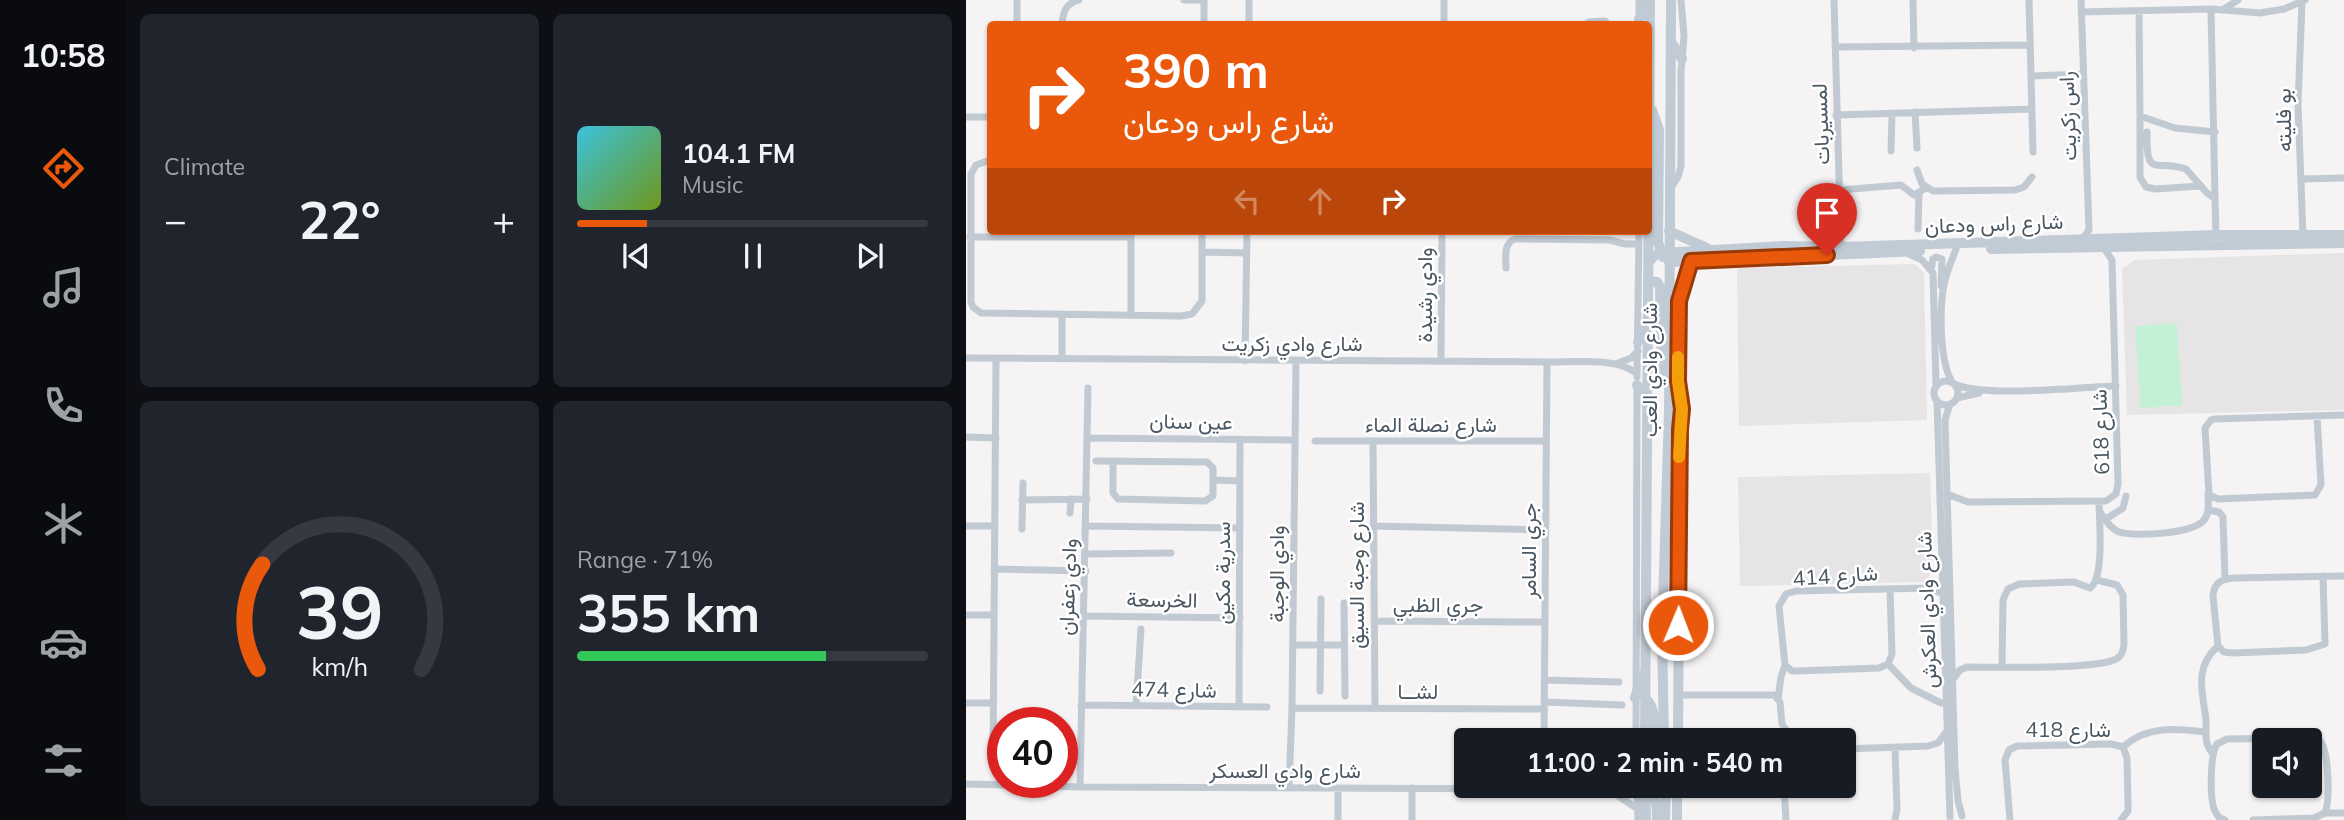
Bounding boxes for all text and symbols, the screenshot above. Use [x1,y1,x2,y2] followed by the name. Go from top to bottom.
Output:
[21,35,105,75] text: 10:58
[1123,39,1269,100] text: 390 m
[1008,49,1099,140] icon: right
[2052,71,2083,161] street label: راس زكريت
[1806,83,1835,165] street label: لمسيربات
[2269,88,2298,152] street label: بو فليته
[1123,101,1334,141] text: شارع راس ودعان
[682,137,795,170] text: 104.1 FM
[39,144,88,193] icon: directions
[164,152,245,181] text: Climate
[682,170,743,199] text: Music
[1228,182,1266,220] icon: left
[1301,182,1339,220] icon: ahead
[1374,182,1412,220] icon: right
[1797,183,1857,255] pin
[298,187,381,252] text: 22°
[1808,194,1846,232] icon: arrive
[164,196,187,244] text: −
[492,196,515,244] text: +
[1924,208,2064,240] street label: شارع راس ودعان
[617,237,655,275] icon: previous
[734,237,772,275] icon: pause
[851,237,889,275] icon: next
[1411,247,1442,343] street label: وادي رشيدة
[39,263,88,312] icon: music
[1636,303,1667,437] street label: شارع وادي العب
[1222,330,1363,361] street label: شارع وادي زكريت
[39,381,88,430] icon: phone
[2086,389,2116,475] street label: شارع 618
[1149,407,1233,435] street label: عين سنان
[1365,411,1497,439] street label: شارع نصلة الماء
[39,499,88,548] icon: climate
[1343,501,1371,649] street label: شارع وجبة السيق
[1515,503,1546,600] street label: جري السامر
[1209,521,1236,625] street label: سدرية مكين
[1263,525,1294,623] street label: وادي الوجبة
[1910,531,1947,689] street label: شارع وادي العكرش
[1052,538,1087,636] street label: وادي زعفران
[577,545,713,574] text: Range · 71%
[1791,559,1879,593] street label: شارع 414
[296,567,383,658] text: 39
[577,580,760,645] text: 355 km
[1126,585,1198,614] street label: الخرسعة
[1641,588,1715,662] position arrow
[1393,591,1483,622] street label: جري الظبي
[39,618,88,667] icon: car
[311,651,368,682] text: km/h
[1131,675,1217,705] street label: شارع 474
[1398,678,1438,704] street label: لشــا
[987,707,1078,798] speed limit sign: 40
[2025,716,2111,744] street label: شارع 418
[2252,728,2322,798] map controls
[2252,728,2322,798] button: sound
[39,736,88,785] icon: filters
[1527,746,1783,779] text: 11:00 · 2 min · 540 m
[1208,757,1361,788] street label: شارع وادي العسكر

